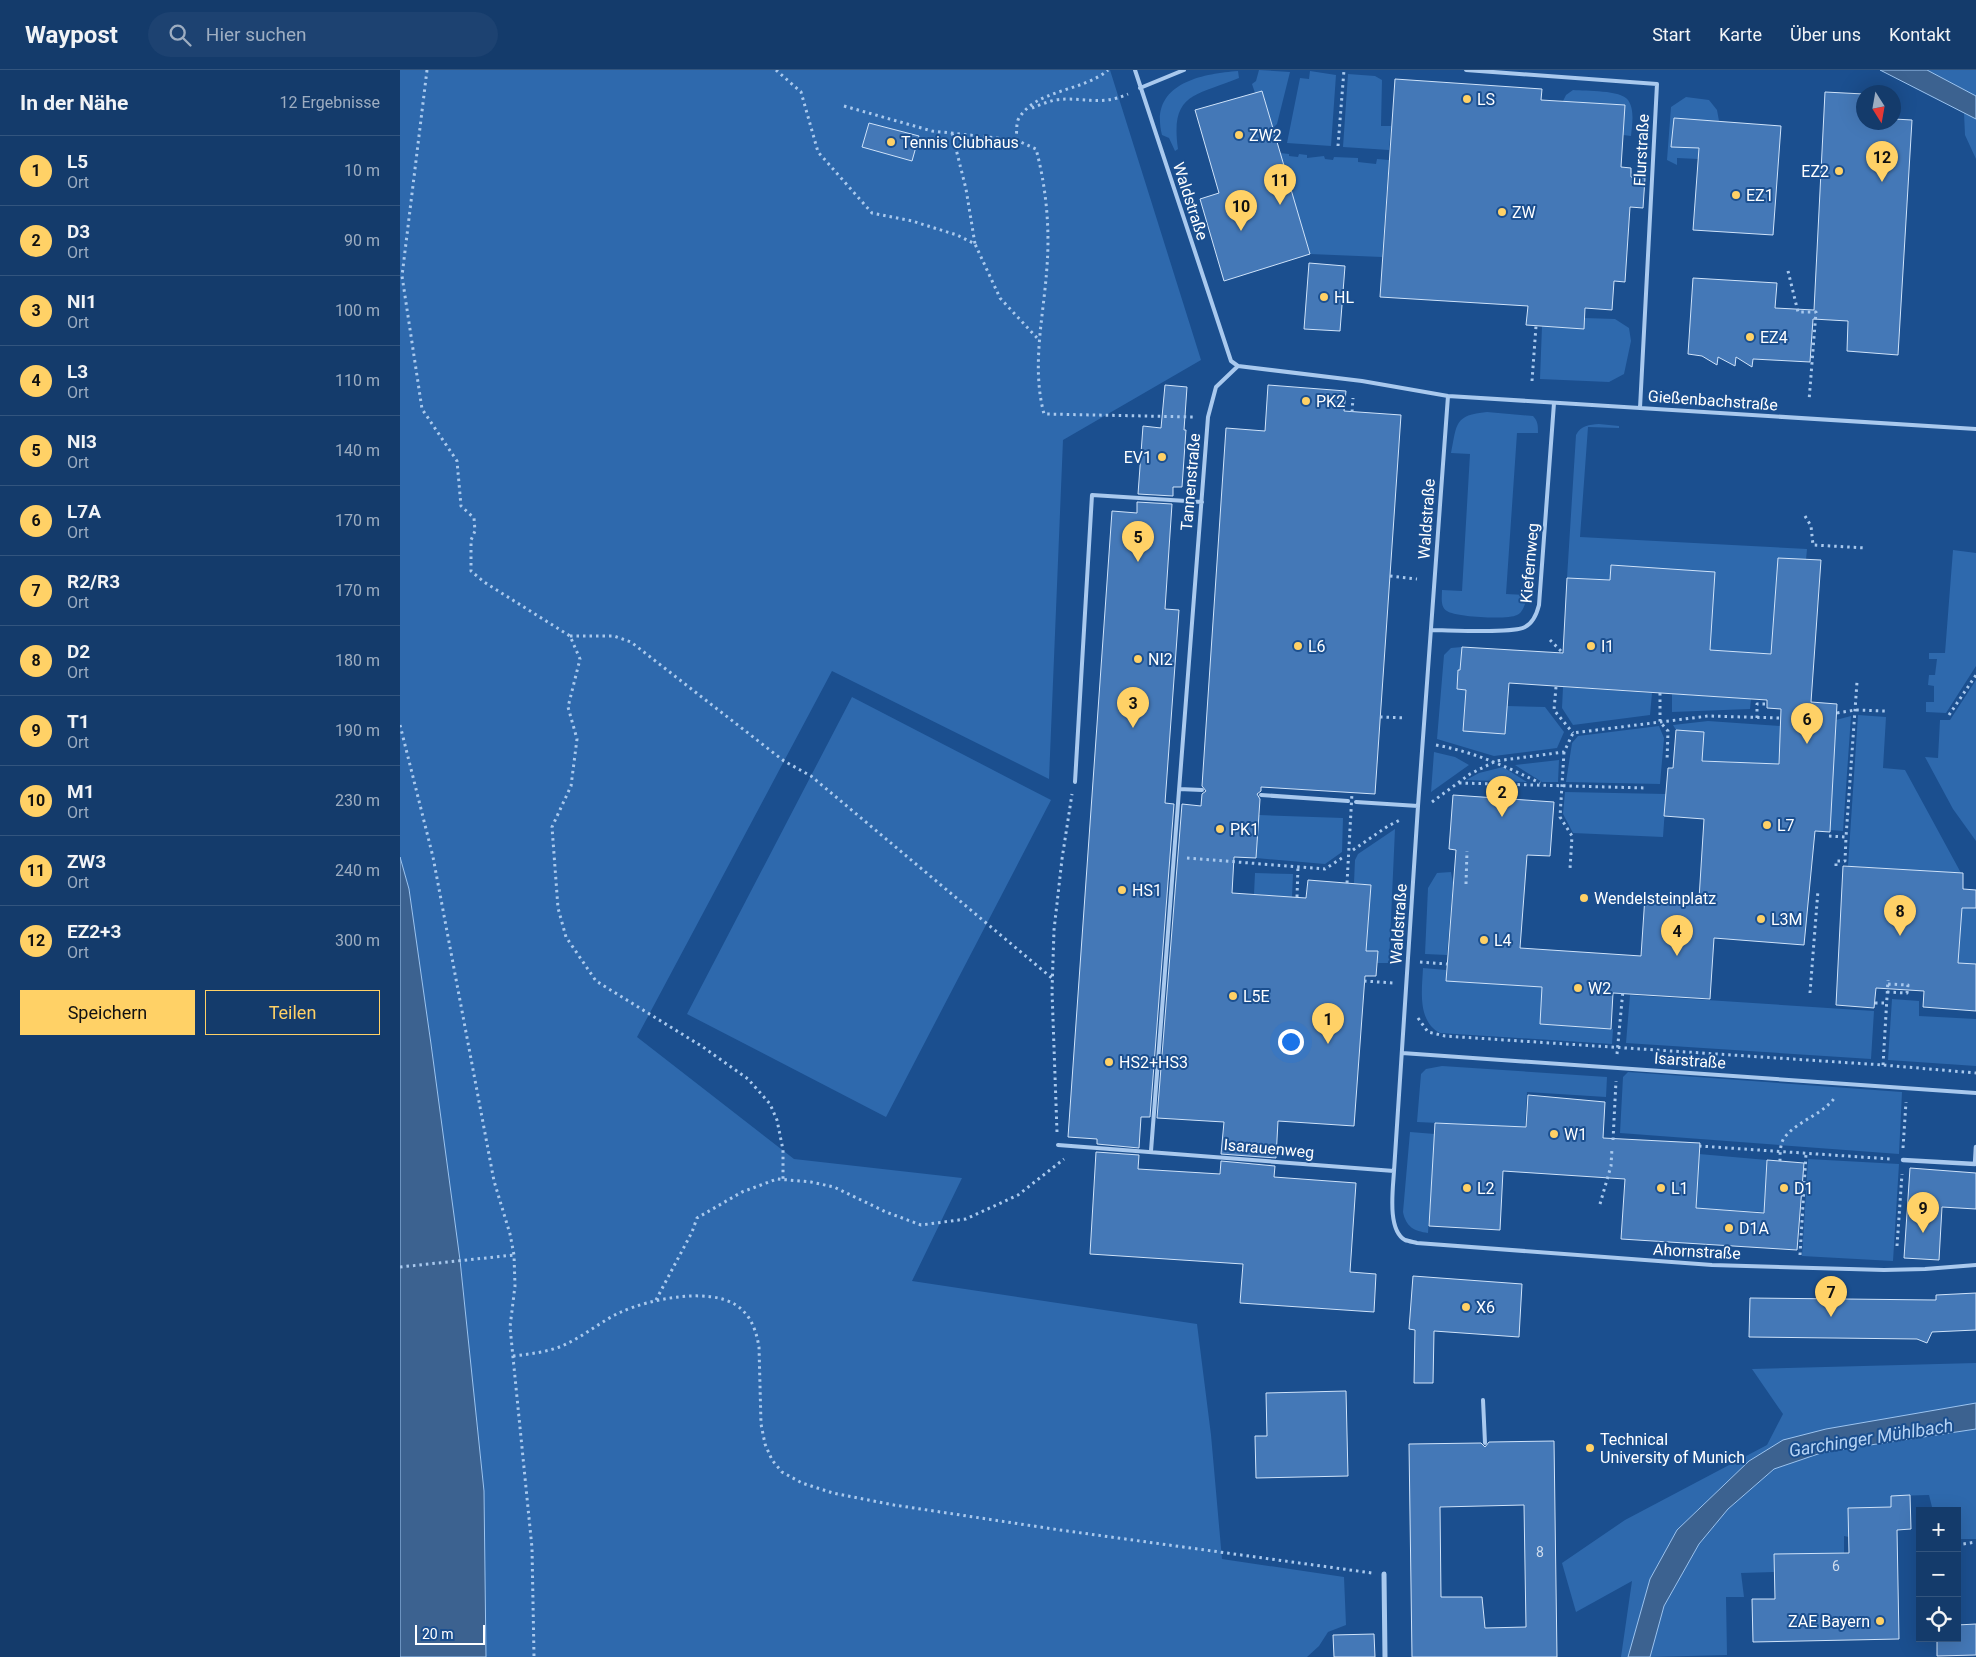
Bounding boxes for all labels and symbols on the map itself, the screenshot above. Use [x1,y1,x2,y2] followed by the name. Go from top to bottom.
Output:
[1856,85,1901,130] north arrow
[1477,90,1495,109] place label: LS
[1461,93,1473,105] marker: LS
[1630,113,1653,187] street label: Flurstraße
[1249,126,1282,145] place label: ZW2
[1233,129,1245,141] marker: ZW2
[901,133,1019,152] place label: Tennis Clubhaus
[885,136,897,148] marker: Tennis Clubhaus
[1866,141,1898,182] pin: 12
[1169,160,1212,243] street label: Waldstraße
[1801,162,1829,181] place label: EZ2
[1264,164,1296,205] pin: 11
[1833,165,1845,177] marker: EZ2
[1746,186,1774,205] place label: EZ1
[1730,189,1742,201] marker: EZ1
[1225,190,1257,231] pin: 10
[1512,203,1536,222] place label: ZW
[1496,206,1508,218] marker: ZW
[1334,288,1354,307] place label: HL
[1318,291,1330,303] marker: HL
[1760,328,1788,347] place label: EZ4
[1744,331,1756,343] marker: EZ4
[1647,386,1779,415] street label: Gießenbachstraße
[1316,392,1345,411] place label: PK2
[1300,395,1312,407] marker: PK2
[1177,433,1204,532] street label: Tannenstraße
[1124,448,1152,467] place label: EV1
[1156,451,1168,463] marker: EV1
[1414,478,1439,560] street label: Waldstraße
[1122,521,1154,562] pin: 5
[1517,522,1542,604] street label: Kiefernweg
[1308,637,1326,656] place label: L6
[1601,637,1614,656] place label: I1
[1292,640,1304,652] marker: L6
[1585,640,1597,652] marker: I1
[1148,650,1173,669] place label: NI2
[1132,653,1144,665] marker: NI2
[1117,687,1149,728] pin: 3
[1791,703,1823,744] pin: 6
[1486,776,1518,817] pin: 2
[1777,816,1795,835] place label: L7
[1761,819,1773,831] marker: L7
[1230,820,1259,839] place label: PK1
[1214,823,1226,835] marker: PK1
[1132,881,1162,900] place label: HS1
[1386,883,1411,965] street label: Waldstraße
[1116,884,1128,896] marker: HS1
[1594,889,1716,908] place label: Wendelsteinplatz
[1578,892,1590,904] marker: Wendelsteinplatz
[1884,895,1916,936] pin: 8
[1771,910,1803,929] place label: L3M
[1755,913,1767,925] marker: L3M
[1661,915,1693,956] pin: 4
[1494,931,1512,950] place label: L4
[1478,934,1490,946] marker: L4
[1588,979,1611,998] place label: W2
[1572,982,1584,994] marker: W2
[1243,987,1270,1006] place label: L5E
[1227,990,1239,1002] marker: L5E
[1312,1003,1344,1044] pin: 1
[1278,1029,1304,1055] your location
[1653,1049,1727,1072] street label: Isarstraße
[1119,1053,1188,1072] place label: HS2+HS3
[1103,1056,1115,1068] marker: HS2+HS3
[1564,1125,1587,1144] place label: W1
[1548,1128,1560,1140] marker: W1
[1223,1135,1315,1162] street label: Isarauenweg
[1477,1179,1495,1198] place label: L2
[1671,1179,1689,1198] place label: L1
[1794,1179,1814,1198] place label: D1
[1461,1182,1473,1194] marker: L2
[1655,1182,1667,1194] marker: L1
[1778,1182,1790,1194] marker: D1
[1907,1192,1939,1233] pin: 9
[1739,1219,1769,1238] place label: D1A
[1723,1222,1735,1234] marker: D1A
[1653,1240,1741,1263] street label: Ahornstraße
[1815,1276,1847,1317] pin: 7
[1476,1298,1495,1317] place label: X6
[1460,1301,1472,1313] marker: X6
[1787,1414,1955,1461] water label: Garchinger Mühlbach
[1600,1430,1745,1467] place label: Technical University of Munich
[1584,1442,1596,1454] marker: Technical University of Munich
[1536,1544,1544,1560] house number: 8
[1832,1558,1840,1574] house number: 6
[1788,1612,1870,1631] place label: ZAE Bayern
[1874,1615,1886,1627] marker: ZAE Bayern
[415,1622,485,1645] scale bar

